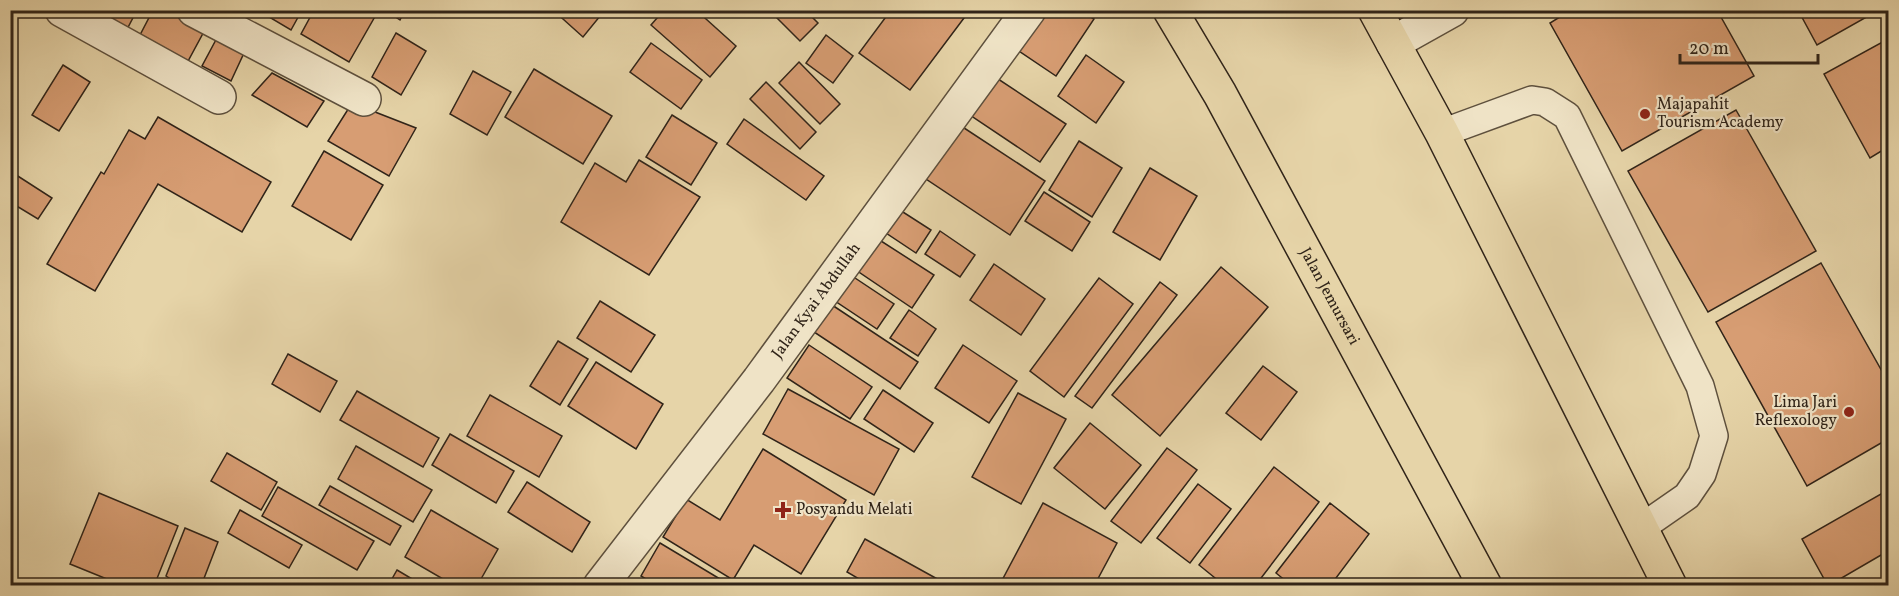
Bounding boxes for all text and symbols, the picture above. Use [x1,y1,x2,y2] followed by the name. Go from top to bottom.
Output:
[1680,27,1818,65] scale bar
[1689,37,1729,62] text: 20 m
[1657,94,1784,134] place label: Majapahit Tourism Academy
[1638,107,1652,121] marker: Majapahit Tourism Academy
[767,239,866,363] street label: Jalan Kyai Abdullah
[1294,244,1365,350] street label: Jalan Jemursari
[1755,392,1837,432] place label: Lima Jari Reflexology
[1842,405,1856,419] marker: Lima Jari Reflexology
[796,499,913,521] place label: Posyandu Melati
[774,501,792,519] marker: Posyandu Melati

